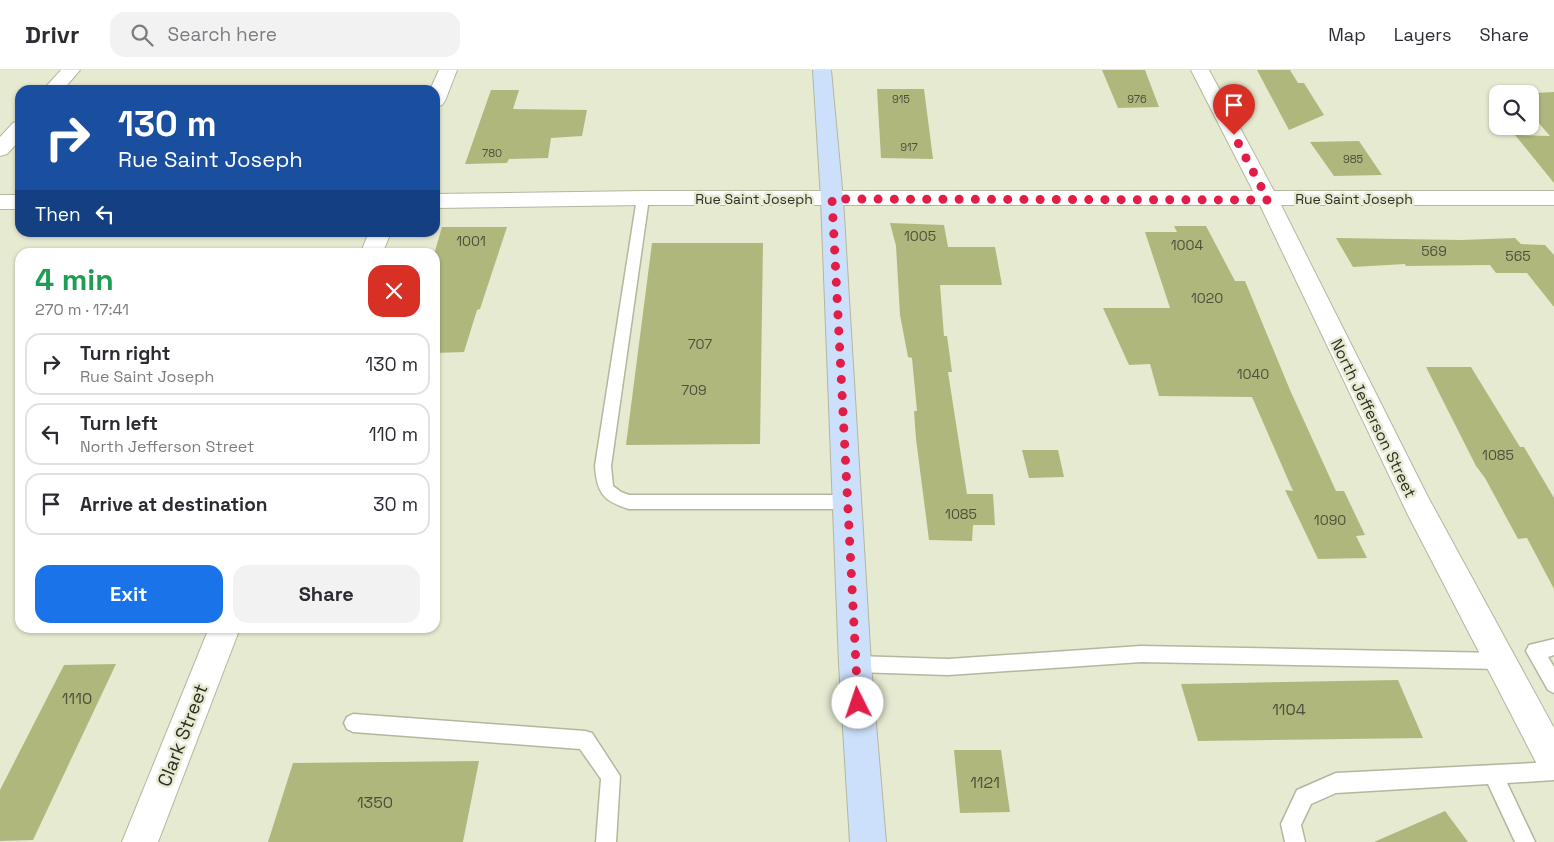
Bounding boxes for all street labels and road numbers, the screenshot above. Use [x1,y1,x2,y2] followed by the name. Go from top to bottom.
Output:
[695,190,813,208] street label: Rue Saint Joseph
[1295,190,1413,208] street label: Rue Saint Joseph
[1326,335,1421,501] street label: North Jefferson Street
[151,680,214,790] street label: Clark Street

